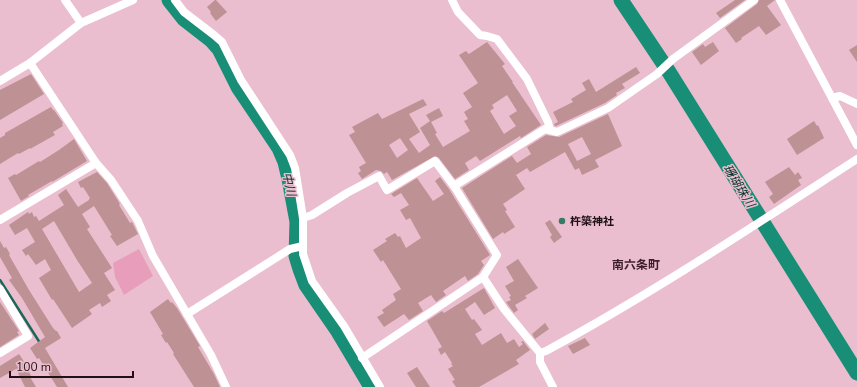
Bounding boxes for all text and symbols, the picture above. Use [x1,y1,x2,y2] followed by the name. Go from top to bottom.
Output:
[719,161,760,212] water label: 珊瑚珠川
[279,171,300,199] water label: 中川
[570,214,614,229] place label: 杵築神社
[557,216,567,226] marker: 杵築神社
[612,257,660,273] district label: 南六条町
[10,353,133,379] scale bar
[16,359,51,375] text: 100 m

